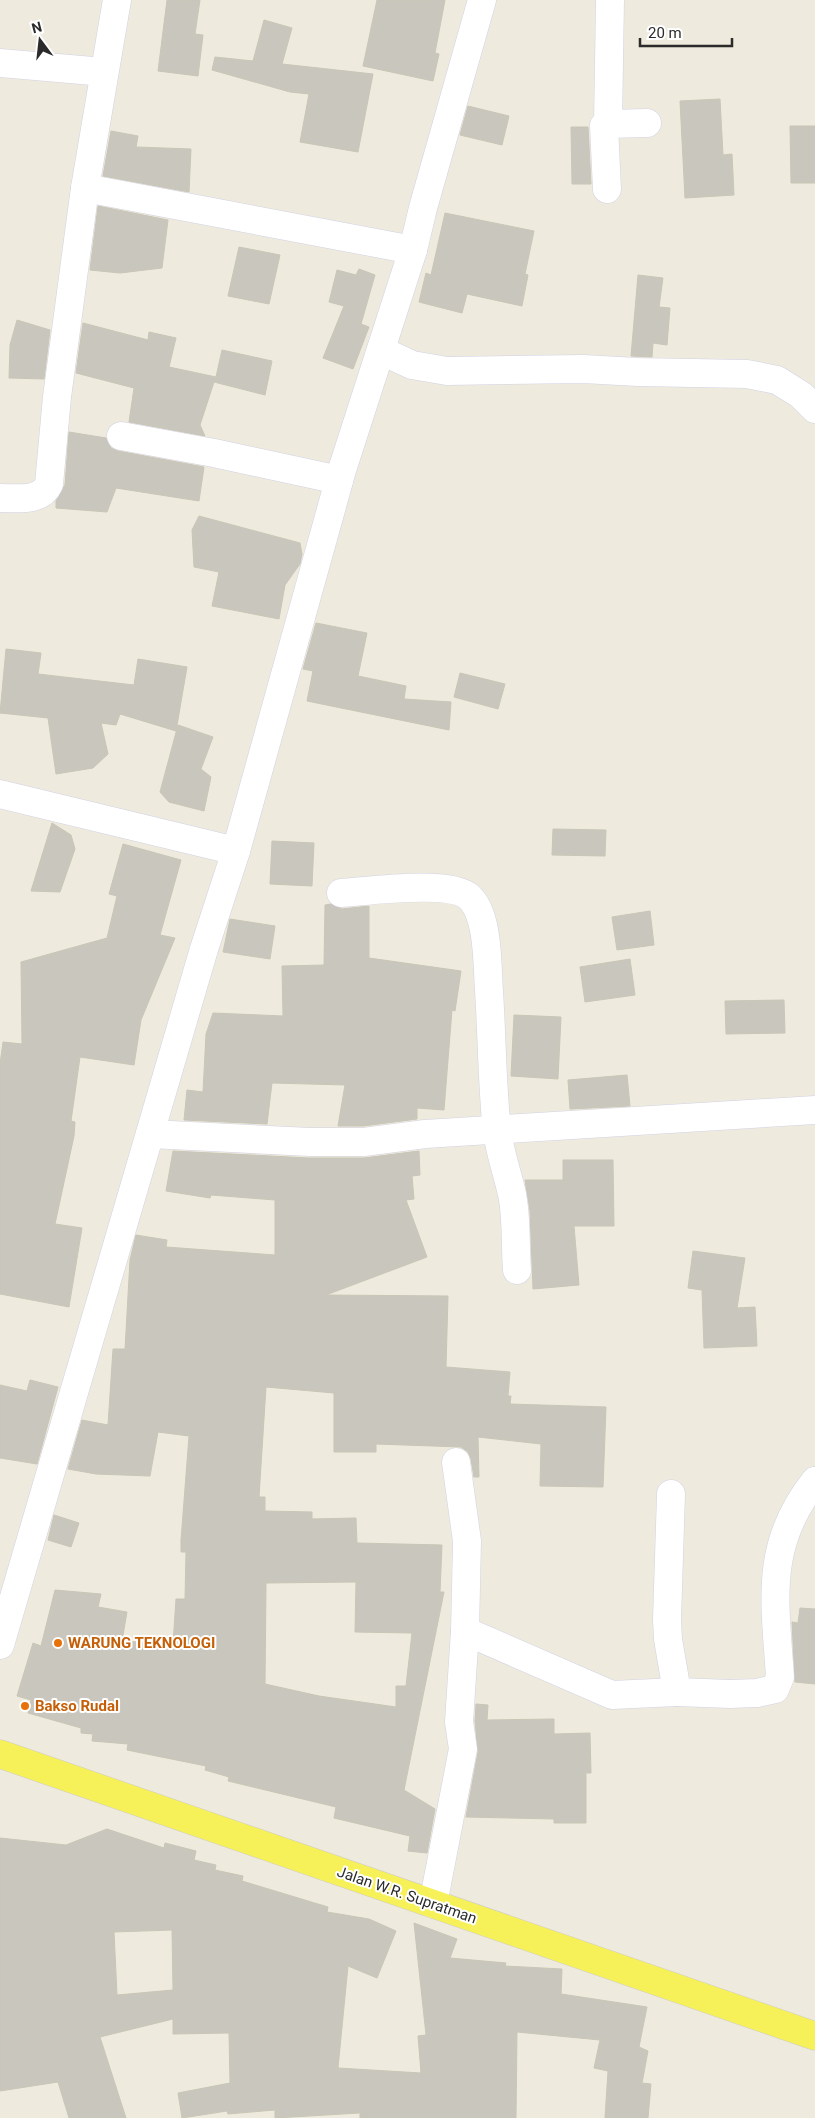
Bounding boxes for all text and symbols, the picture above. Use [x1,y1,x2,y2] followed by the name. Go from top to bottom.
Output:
[15,15,65,65] north arrow
[640,15,732,47] scale bar
[30,18,43,36] text: N
[648,24,682,42] text: 20 m
[68,1634,215,1652] place label: WARUNG TEKNOLOGI
[52,1637,64,1649] marker: WARUNG TEKNOLOGI
[35,1697,119,1715] place label: Bakso Rudal
[19,1700,31,1712] marker: Bakso Rudal
[335,1863,479,1927] street label: Jalan W.R. Supratman

